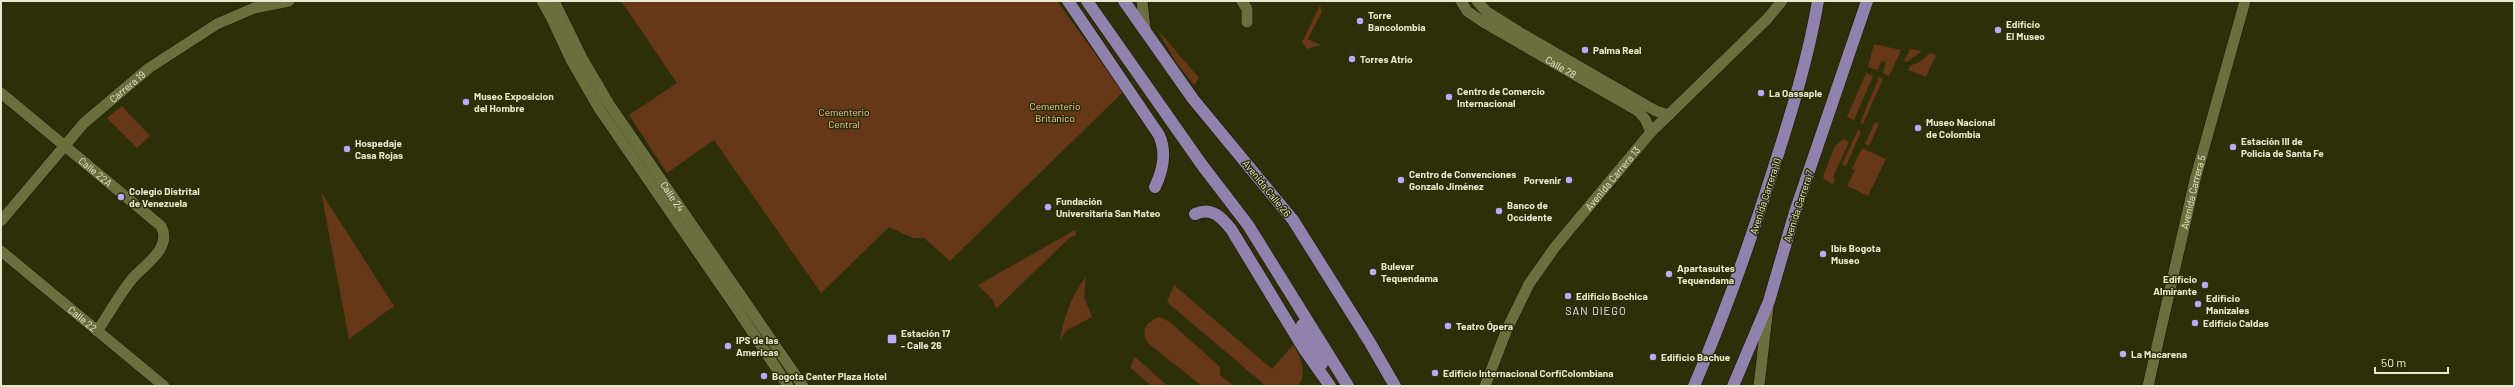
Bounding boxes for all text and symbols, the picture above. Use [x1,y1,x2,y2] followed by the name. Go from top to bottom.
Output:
[1368,9,1426,33] place label: Torre Bancolombia
[1355,16,1365,26] marker: Torre Bancolombia
[2006,18,2045,42] place label: Edificio El Museo
[1993,25,2003,35] marker: Edificio El Museo
[1593,44,1641,56] place label: Palma Real
[1580,45,1590,55] marker: Palma Real
[1360,53,1413,65] place label: Torres Atrio
[1543,53,1579,80] street label: Calle 28
[1347,54,1357,64] marker: Torres Atrio
[107,68,148,105] street label: Carrera 19
[1457,85,1545,109] place label: Centro de Comercio Internacional
[1769,87,1823,99] place label: La Oassaple
[1756,88,1766,98] marker: La Oassaple
[474,90,554,114] place label: Museo Exposicion del Hombre
[1444,92,1454,102] marker: Centro de Comercio Internacional
[461,97,471,107] marker: Museo Exposicion del Hombre
[1030,100,1080,124] park label: Cementerio Británico
[819,106,869,130] park label: Cementerio Central
[1926,116,1995,140] place label: Museo Nacional de Colombia
[1913,123,1923,133] marker: Museo Nacional de Colombia
[2241,135,2324,159] place label: Estación III de Policia de Santa Fe
[355,137,403,161] place label: Hospedaje Casa Rojas
[2228,142,2238,152] marker: Estación III de Policia de Santa Fe
[342,144,352,154] marker: Hospedaje Casa Rojas
[1582,144,1642,213] street label: Avenida Carrera 13
[76,154,115,189] street label: Calle 22A
[2178,154,2208,230] street label: Avenida Carrera 5
[1747,156,1783,236] street label: Avenida Carrera 10
[1240,157,1294,219] street label: Avenida Calle 26
[1409,168,1516,192] place label: Centro de Convenciones Gonzalo Jiménez
[1781,168,1815,244] street label: Avenida Carrera 7
[1524,174,1561,186] place label: Porvenir
[1396,175,1406,185] marker: Centro de Convenciones Gonzalo Jiménez
[1564,175,1574,185] marker: Porvenir
[658,179,687,214] street label: Calle 24
[129,185,200,209] place label: Colegio Distrital de Venezuela
[116,192,126,202] marker: Colegio Distrital de Venezuela
[1056,195,1161,219] place label: Fundación Universitaria San Mateo
[1507,199,1553,223] place label: Banco de Occidente
[1043,202,1053,212] marker: Fundación Universitaria San Mateo
[1494,206,1504,216] marker: Banco de Occidente
[1831,242,1881,266] place label: Ibis Bogota Museo
[1818,249,1828,259] marker: Ibis Bogota Museo
[1381,260,1438,284] place label: Bulevar Tequendama
[1677,262,1735,286] place label: Apartasuites Tequendama
[1368,267,1378,277] marker: Bulevar Tequendama
[1664,269,1674,279] marker: Apartasuites Tequendama
[2153,273,2198,297] place label: Edificio Almirante
[2200,280,2210,290] marker: Edificio Almirante
[1576,290,1648,302] place label: Edificio Bochica
[1563,291,1573,301] marker: Edificio Bochica
[2206,292,2249,316] place label: Edificio Manizales
[2193,299,2203,309] marker: Edificio Manizales
[66,303,99,334] street label: Calle 22
[1565,304,1627,317] district label: SAN DIEGO
[2203,317,2269,329] place label: Edificio Caldas
[2190,318,2200,328] marker: Edificio Caldas
[1456,320,1513,332] place label: Teatro Ópera
[1443,321,1453,331] marker: Teatro Ópera
[901,327,950,351] place label: Estación 17 - Calle 26
[886,333,898,345] marker: Estación 17 - Calle 26
[736,334,779,358] place label: IPS de las Americas
[723,341,733,351] marker: IPS de las Americas
[2131,348,2187,360] place label: La Macarena
[2118,349,2128,359] marker: La Macarena
[2375,349,2448,375] scale bar
[1661,351,1731,363] place label: Edificio Bachue
[1648,352,1658,362] marker: Edificio Bachue
[2381,355,2406,369] text: 50 m
[1443,367,1614,379] place label: Edificio Internacional CorfiColombiana
[1430,368,1440,378] marker: Edificio Internacional CorfiColombiana
[772,370,887,382] place label: Bogota Center Plaza Hotel
[759,371,769,381] marker: Bogota Center Plaza Hotel

